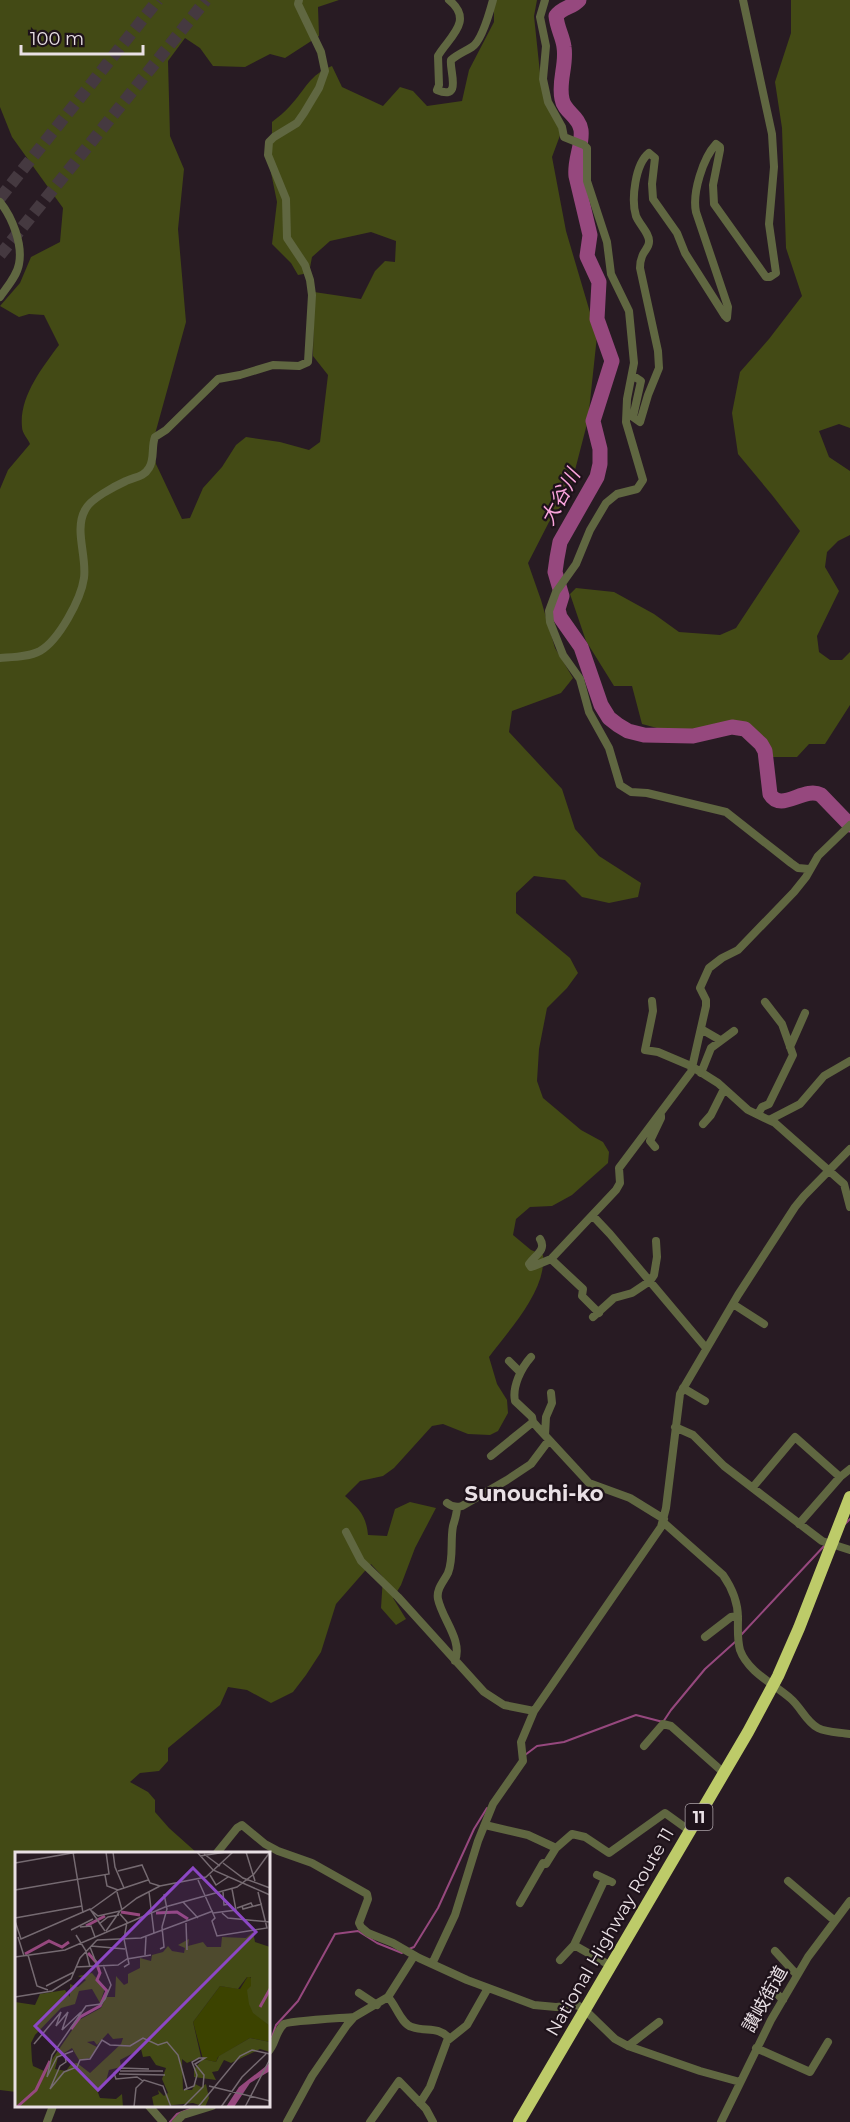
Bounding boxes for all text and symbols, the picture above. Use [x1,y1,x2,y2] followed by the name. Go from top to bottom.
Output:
[21,18,142,56] scale bar
[30,28,84,50] text: 100 m
[535,463,586,529] water label: 大谷川
[465,1481,604,1506] district label: Sunouchi-ko
[686,1804,712,1830] road number: 11
[541,1824,679,2040] street label: National Highway Route 11
[15,1852,270,2107] inset map
[738,1962,792,2036] street label: 讃岐街道

